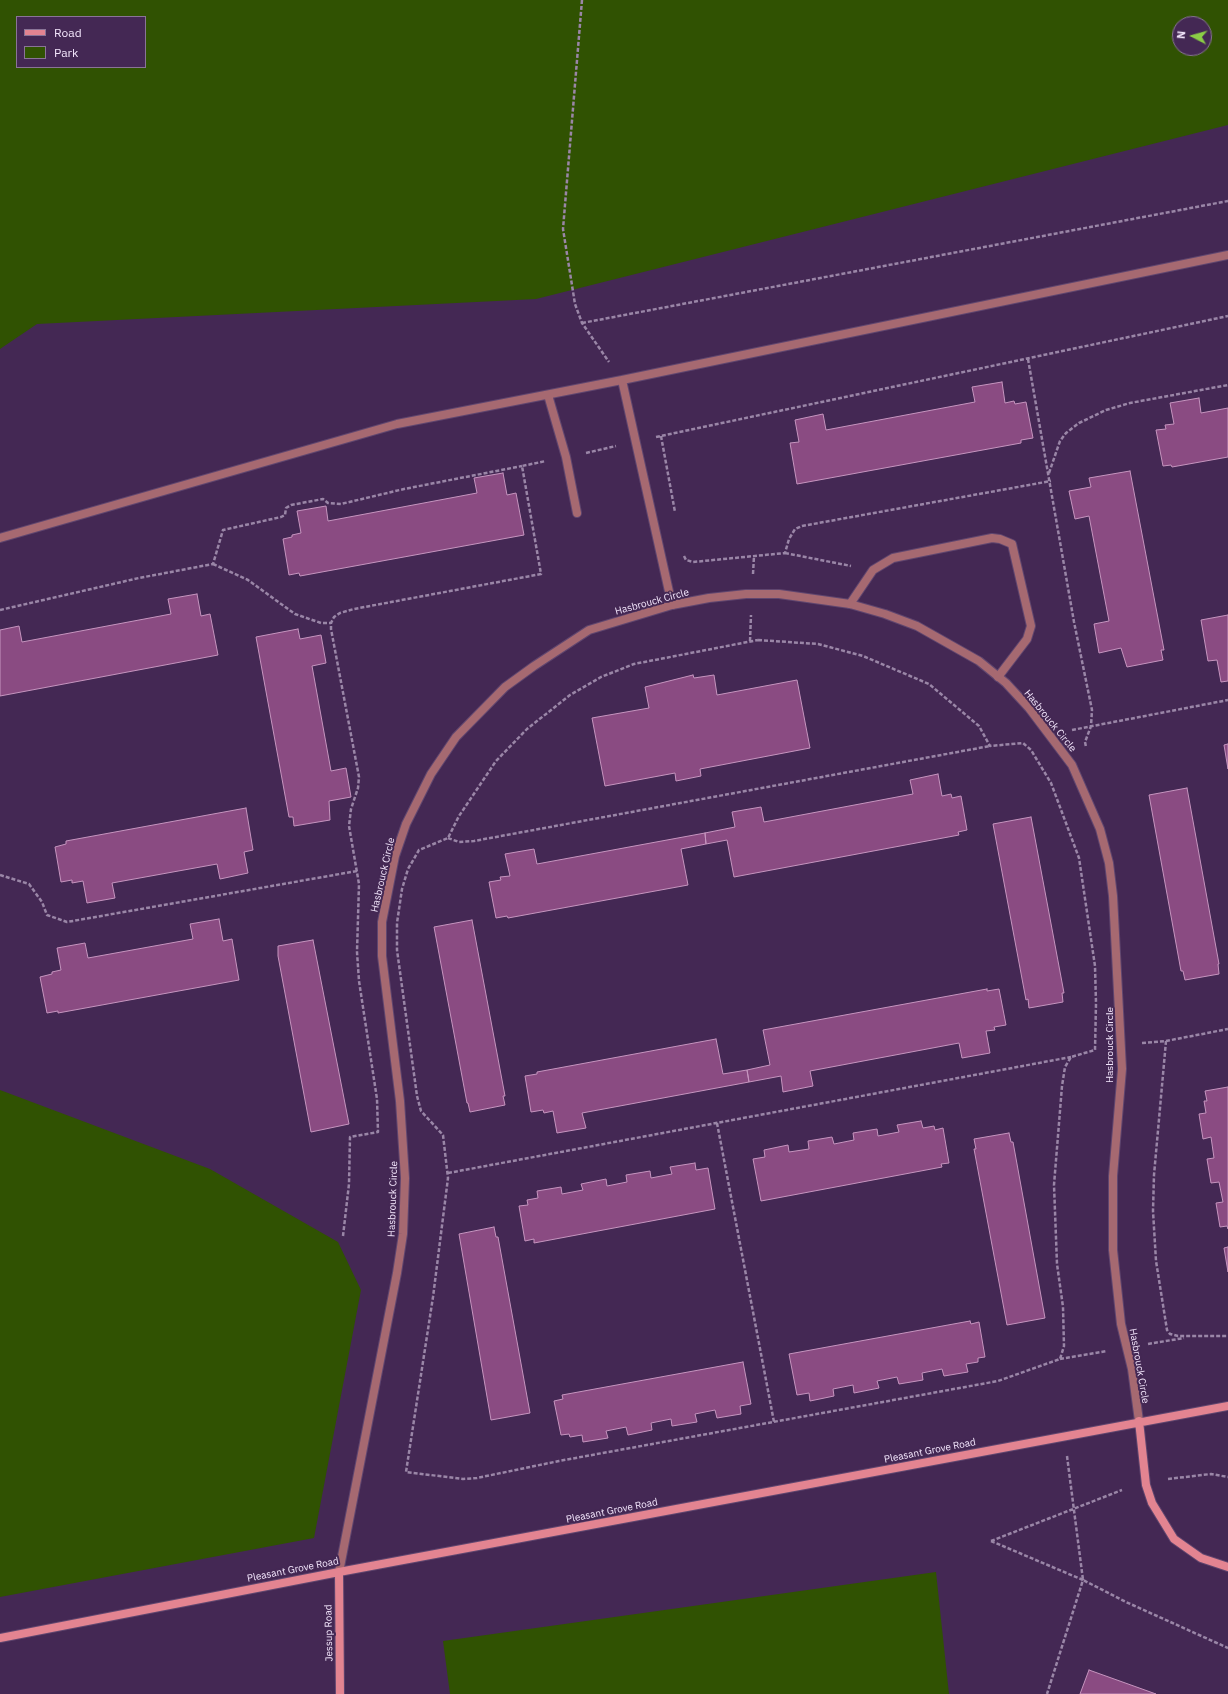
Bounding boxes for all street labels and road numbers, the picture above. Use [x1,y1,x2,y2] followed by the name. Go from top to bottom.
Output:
[614,586,690,618] street label: Hasbrouck Circle
[1021,688,1079,754] street label: Hasbrouck Circle
[369,837,397,913] street label: Hasbrouck Circle
[1104,1007,1116,1083] street label: Hasbrouck Circle
[386,1161,400,1237] street label: Hasbrouck Circle
[1126,1327,1152,1405] street label: Hasbrouck Circle
[883,1436,977,1466] street label: Pleasant Grove Road
[565,1496,659,1526] street label: Pleasant Grove Road
[246,1555,340,1585] street label: Pleasant Grove Road
[323,1604,335,1662] street label: Jessup Road

